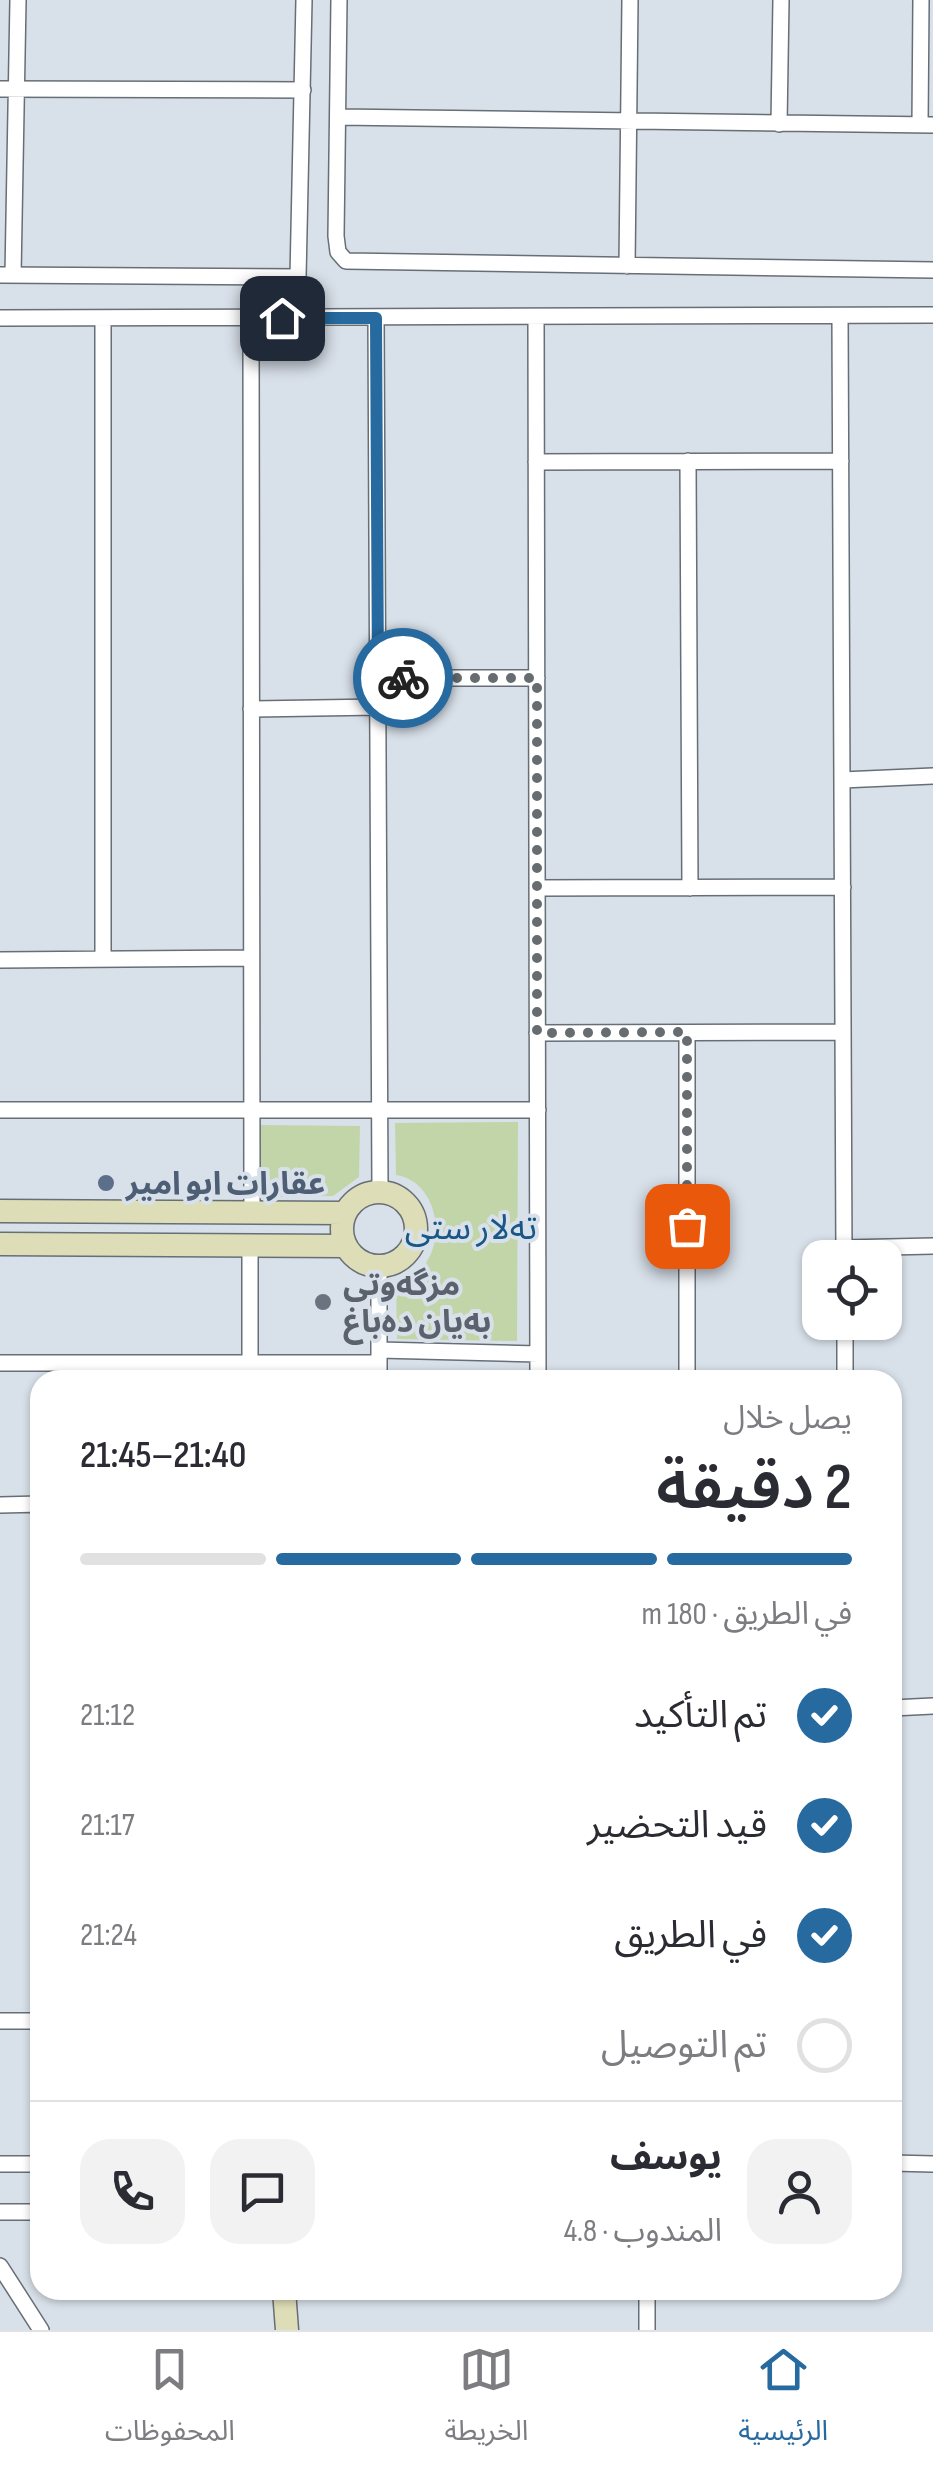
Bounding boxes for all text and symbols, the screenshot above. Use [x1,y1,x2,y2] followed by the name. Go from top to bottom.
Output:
[240,276,325,361] pin
[255,291,310,346] icon: home
[353,628,453,728] courier
[376,651,431,706] icon: bike
[124,1165,325,1204] place label: عقارات ابو امير
[95,1172,117,1194] marker: عقارات ابو امير
[645,1184,730,1269] pin
[660,1199,715,1254] icon: bag
[405,1207,537,1250] district label: ته‌لار ستی
[802,1240,902,1340] map controls
[802,1240,902,1340] button: locate
[343,1266,491,1345] place label: مزگەوتی بەیان دەباغ
[312,1291,334,1313] marker: مزگەوتی بەیان دەباغ
[723,1399,852,1438] text: يصل خلال
[80,1433,246,1478] text: 21:40–21:45
[656,1450,852,1528] text: 2 دقيقة
[642,1595,852,1634] text: في الطريق · 180 m
[797,1688,852,1743] icon: check
[634,1693,767,1738] text: تم التأكيد
[80,1696,135,1735] text: 21:12
[797,1798,852,1853] icon: check
[587,1803,767,1848] text: قيد التحضير
[80,1806,134,1845] text: 21:17
[797,1908,852,1963] icon: check
[614,1913,767,1958] text: في الطريق
[80,1916,137,1955] text: 21:24
[601,2023,767,2068] text: تم التوصيل
[610,2135,722,2180] text: يوسف
[80,2139,185,2244] button: phone
[210,2139,315,2244] button: chat
[747,2139,852,2244] button: person
[564,2212,722,2251] text: المندوب · 4.8
[105,2342,235,2461] tab: المحفوظات
[445,2342,528,2461] tab: الخريطة
[738,2342,828,2461] tab: الرئيسية

